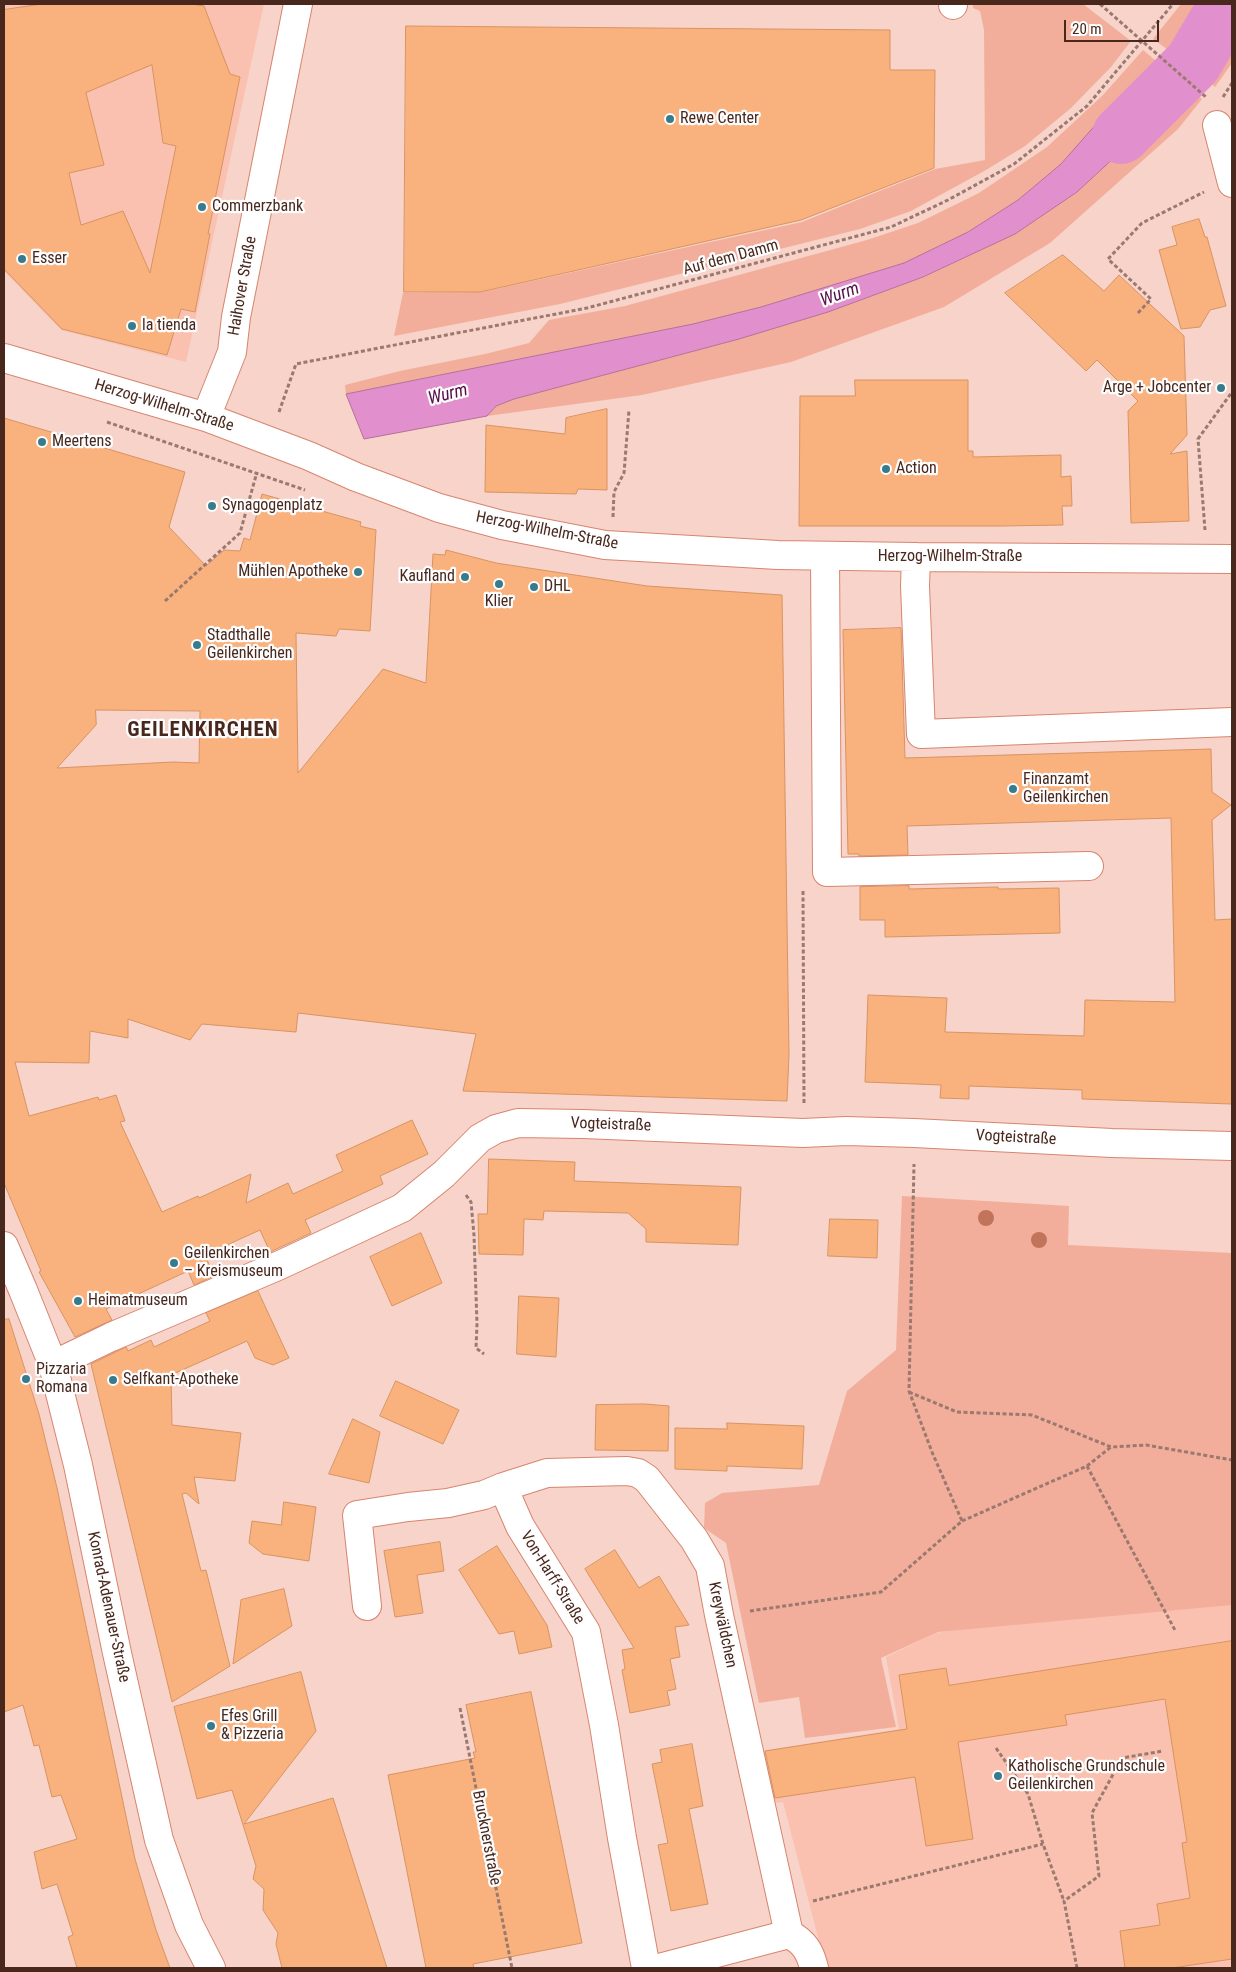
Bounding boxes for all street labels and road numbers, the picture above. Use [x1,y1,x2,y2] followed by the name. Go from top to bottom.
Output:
[225,235,261,337] street label: Haihover Straße
[681,236,781,280] street label: Auf dem Damm
[92,376,236,436] street label: Herzog-Wilhelm-Straße
[474,508,620,554] street label: Herzog-Wilhelm-Straße
[878,547,1022,567] street label: Herzog-Wilhelm-Straße
[570,1114,652,1136] street label: Vogteistraße
[975,1126,1057,1150] street label: Vogteistraße
[516,1528,588,1628] street label: Von-Harff-Straße
[83,1530,133,1684] street label: Konrad-Adenauer-Straße
[704,1580,740,1670] street label: Kreywäldchen
[467,1789,505,1887] street label: Brucknerstraße

